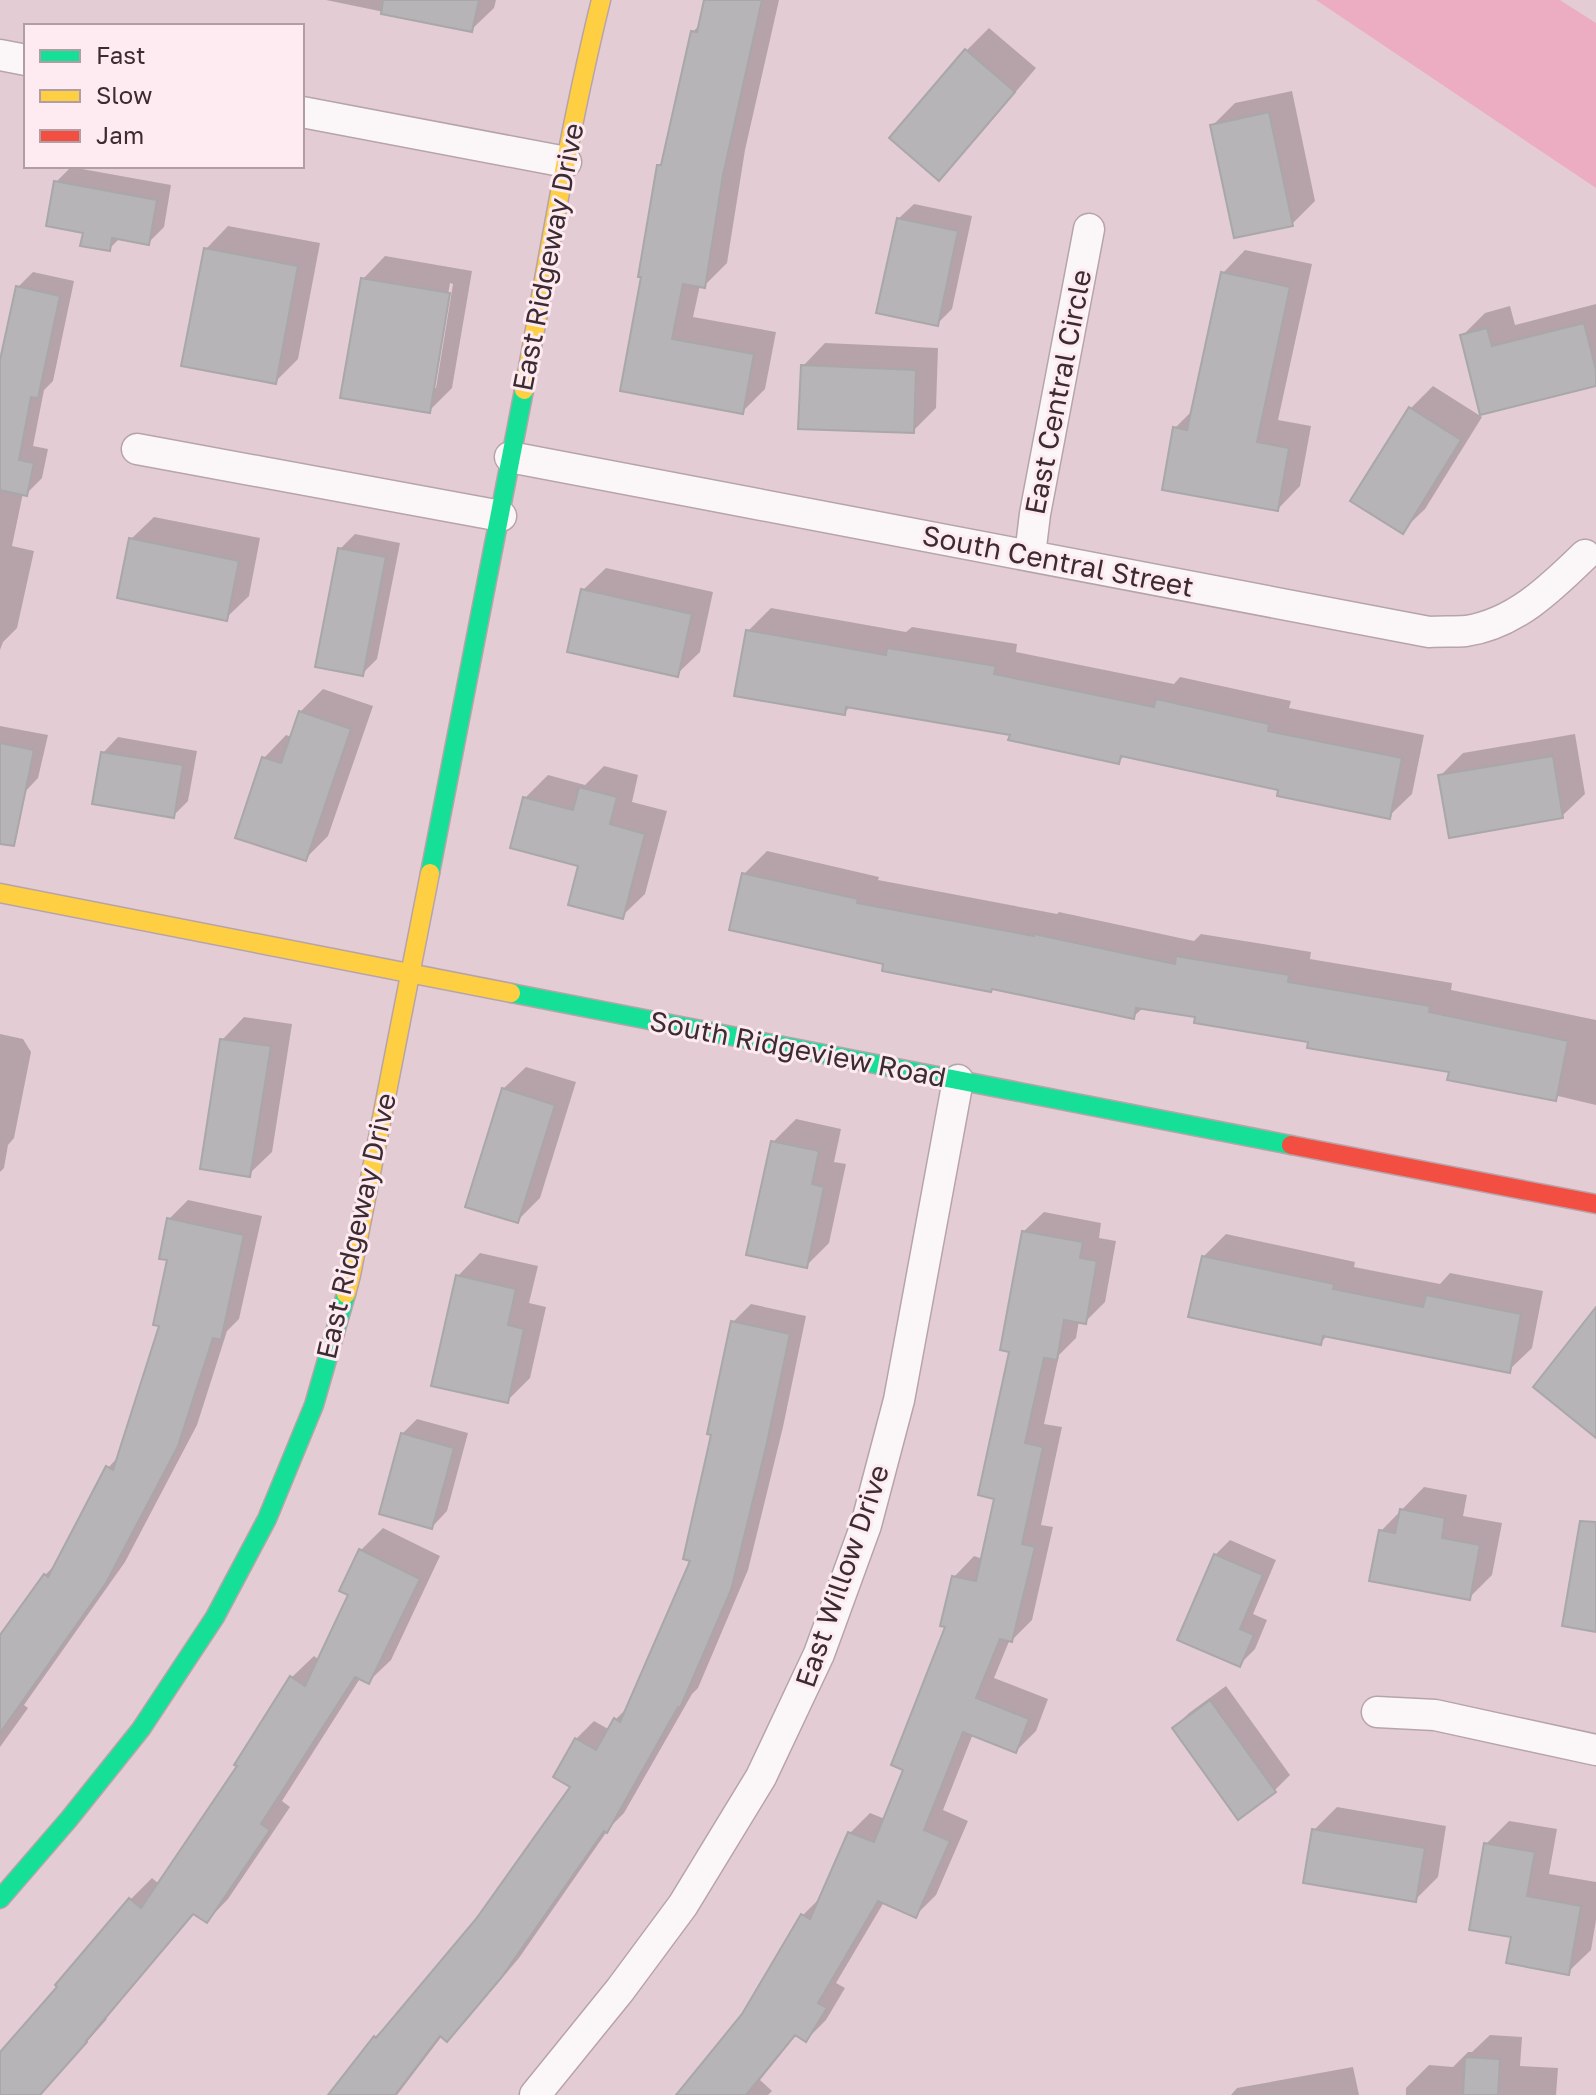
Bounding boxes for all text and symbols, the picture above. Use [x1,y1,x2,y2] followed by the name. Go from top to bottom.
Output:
[24,24,304,168] legend
[96,40,146,69] text: Fast
[96,80,152,109] text: Slow
[96,120,144,149] text: Jam
[505,120,590,394] street label: East Ridgeway Drive
[1018,267,1097,517] street label: East Central Circle
[920,518,1197,603] street label: South Central Street
[647,1004,949,1093] street label: South Ridgeview Road
[309,1090,402,1362] street label: East Ridgeway Drive
[788,1460,895,1691] street label: East Willow Drive

